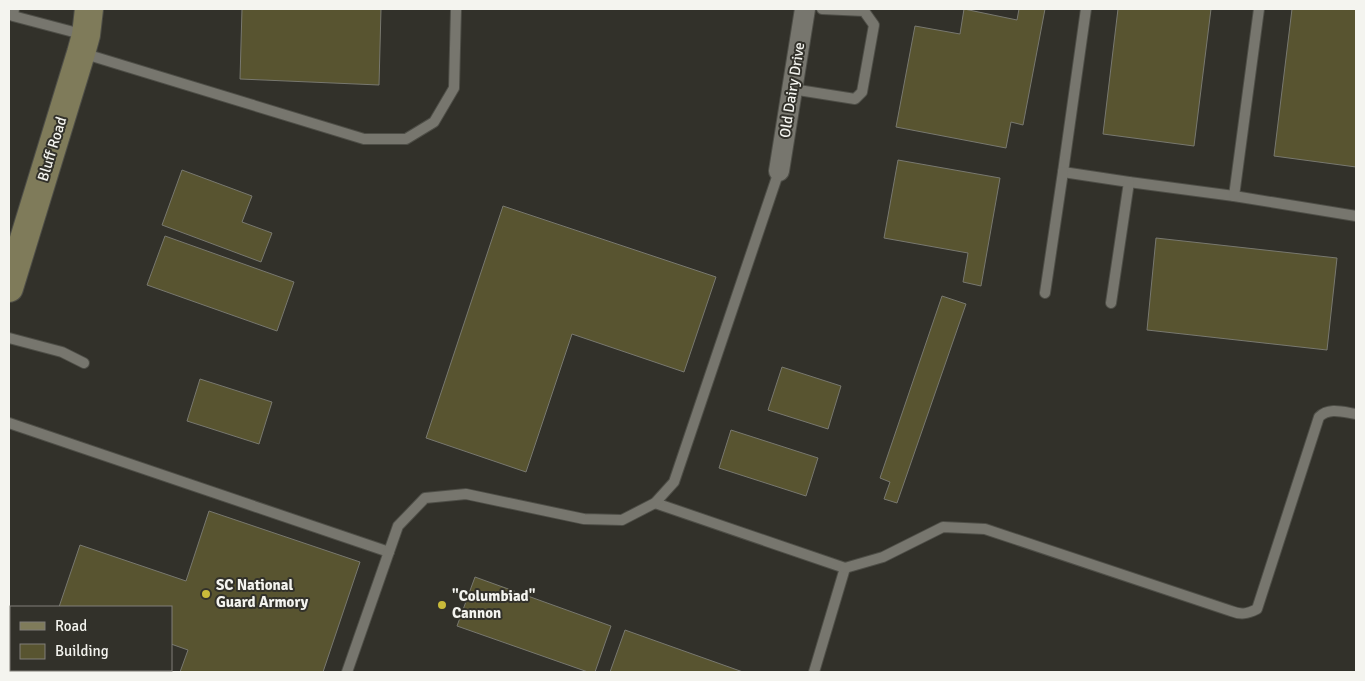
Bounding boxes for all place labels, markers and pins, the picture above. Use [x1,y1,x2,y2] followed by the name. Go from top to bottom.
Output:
[216,576,309,611] place label: SC National Guard Armory
[452,587,536,622] place label: "Columbiad" Cannon
[200,588,212,600] marker: SC National Guard Armory
[436,599,448,611] marker: "Columbiad" Cannon

